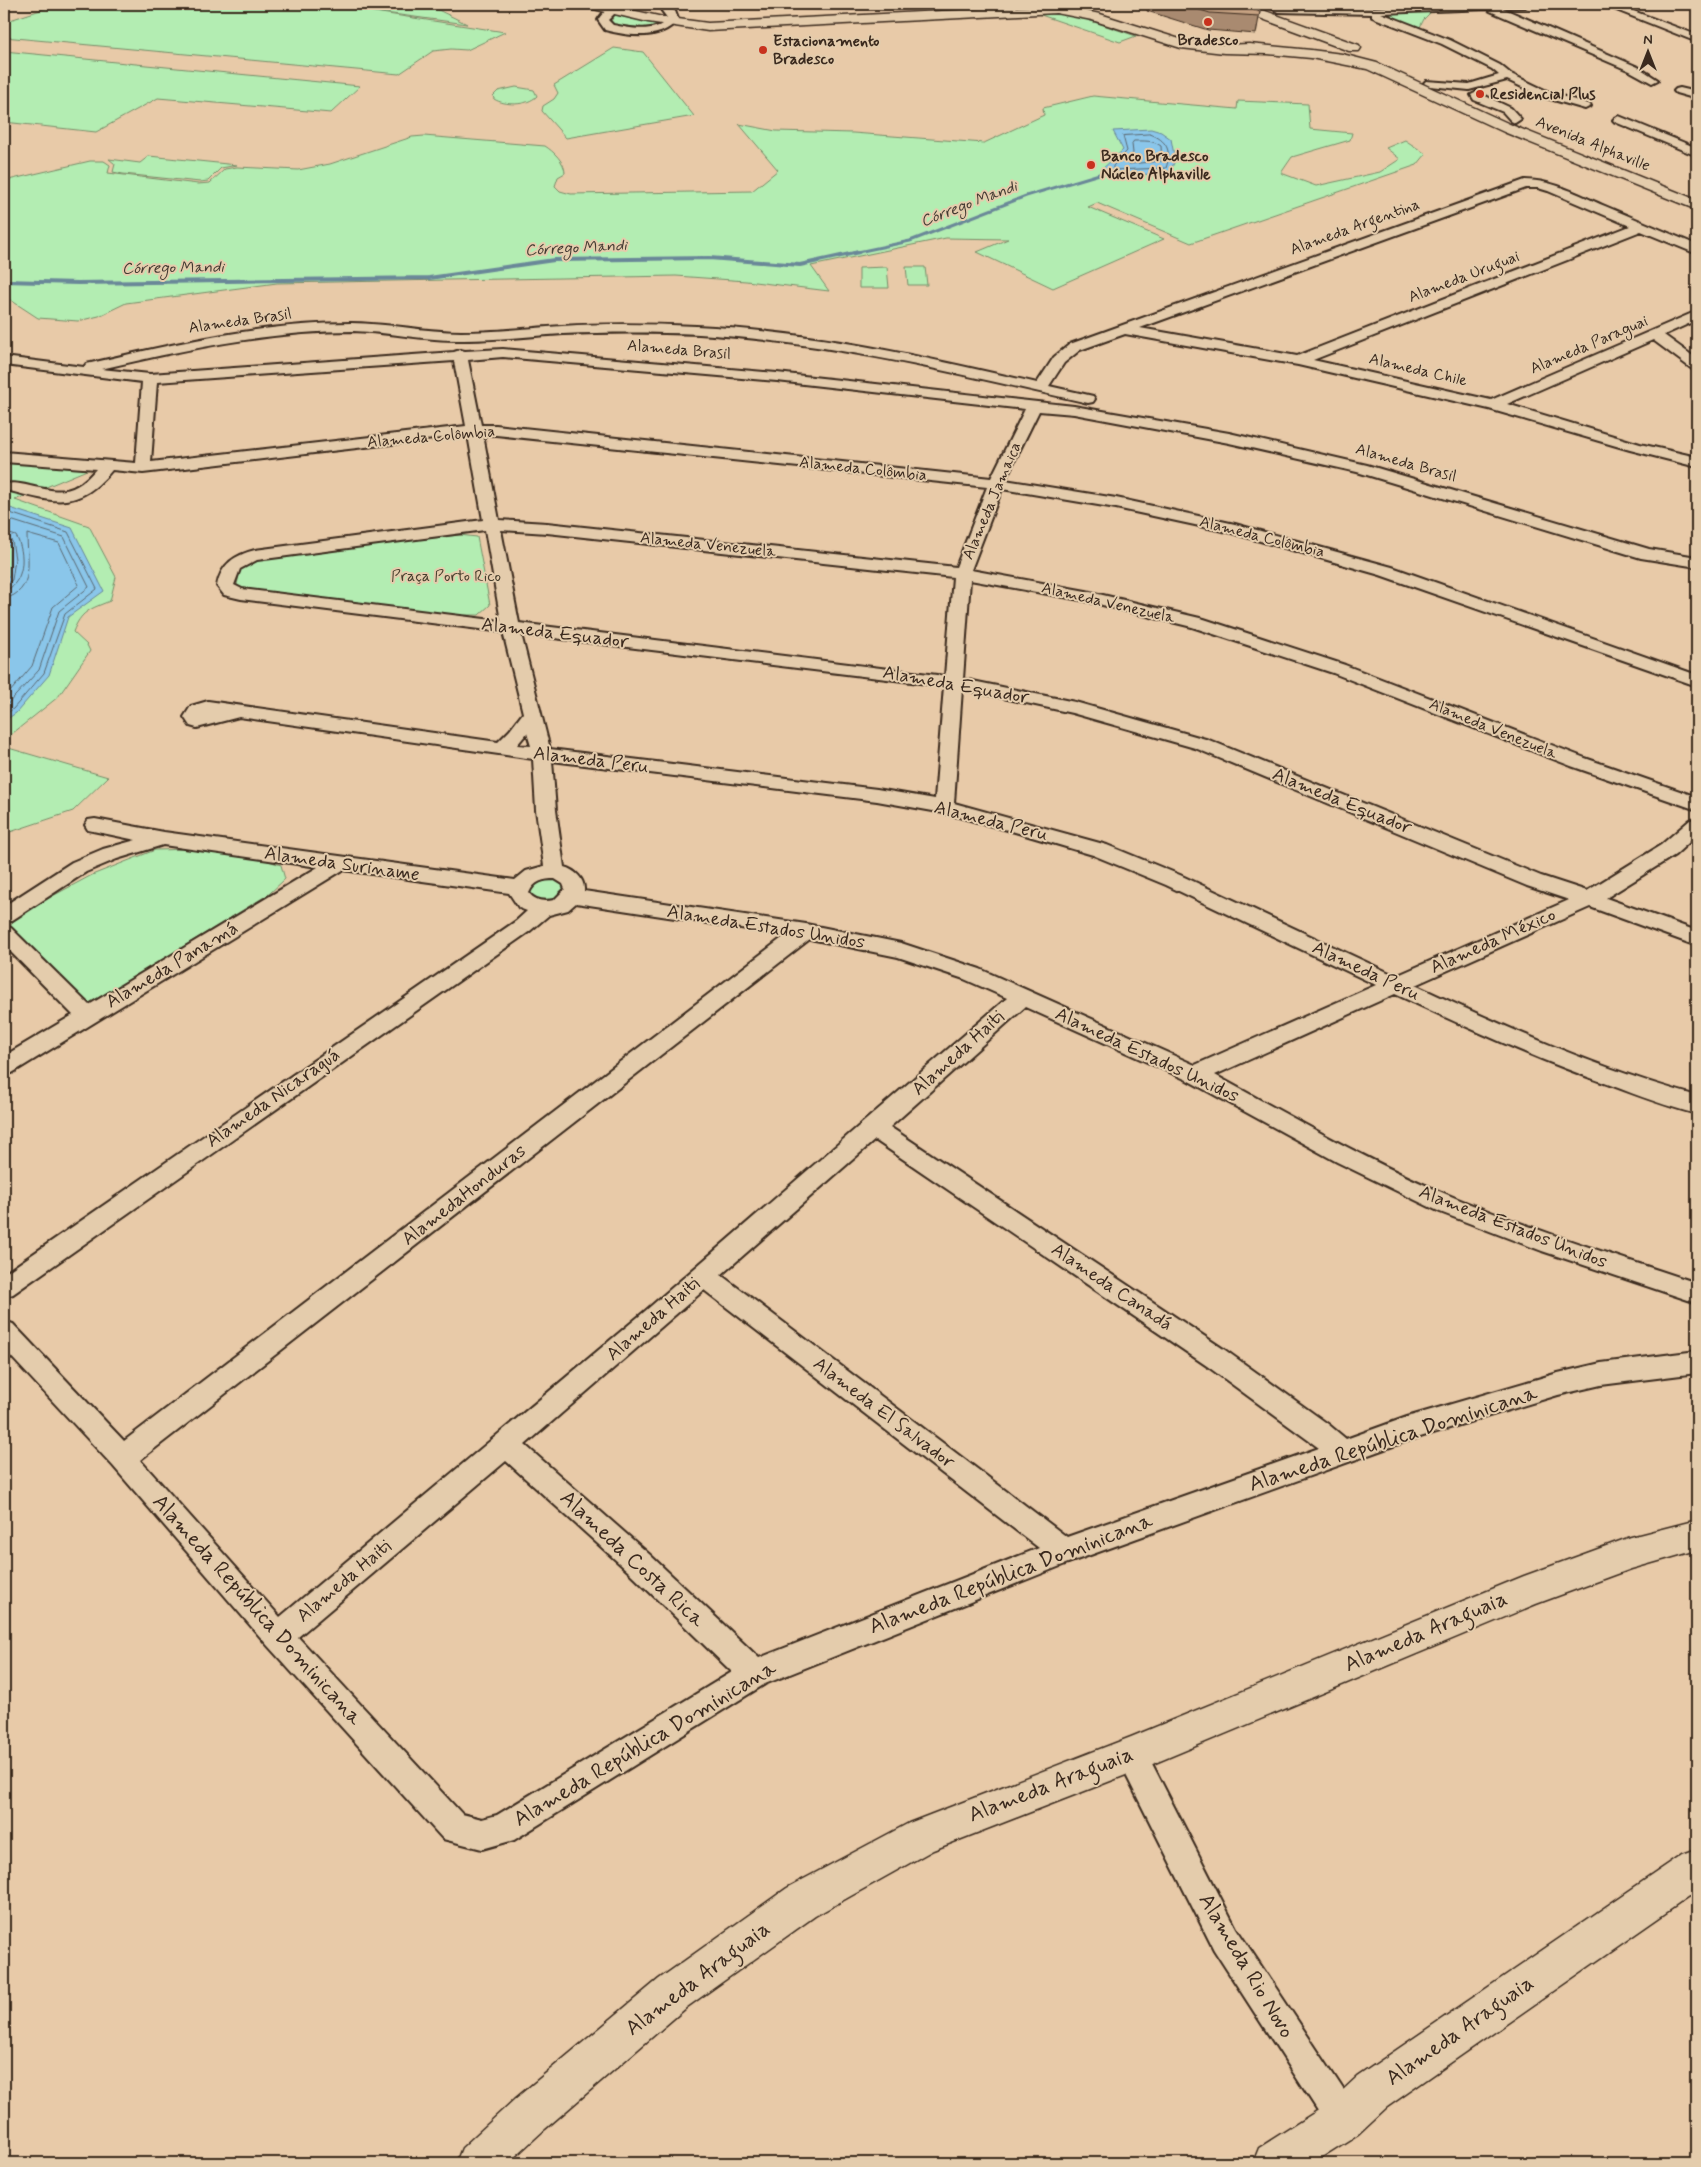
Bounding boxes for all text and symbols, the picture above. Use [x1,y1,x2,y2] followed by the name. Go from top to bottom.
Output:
[1202,16,1214,28] marker: Bradesco
[1624,28,1674,78] north arrow
[1177,30,1239,51] place label: Bradesco
[773,31,879,70] place label: Estacionamento Bradesco
[1643,31,1653,49] text: N
[757,44,769,56] marker: Estacionamento Bradesco
[1490,84,1596,105] place label: Residencial Plus
[1474,88,1486,100] marker: Residencial Plus
[1533,111,1653,177] street label: Avenida Alphaville
[1101,146,1211,185] place label: Banco Bradesco Núcleo Alphaville
[1085,159,1097,171] marker: Banco Bradesco Núcleo Alphaville
[918,175,1022,234] water label: Córrego Mandi
[1287,194,1423,261] street label: Alameda Argentina
[524,235,629,263] water label: Córrego Mandi
[1405,246,1523,309] street label: Alameda Uruguai
[122,257,226,281] water label: Córrego Mandi
[187,303,293,339] street label: Alameda Brasil
[1527,311,1652,380] street label: Alameda Paraguai
[626,335,732,365] street label: Alameda Brasil
[1367,349,1470,392] street label: Alameda Chile
[366,421,496,453] street label: Alameda Colômbia
[958,439,1026,563] street label: Alameda Jamaica
[1353,439,1459,487] street label: Alameda Brasil
[798,452,928,486] street label: Alameda Colômbia
[1197,511,1327,563] street label: Alameda Colômbia
[639,527,777,563] street label: Alameda Venezuela
[391,566,501,587] park label: Praça Porto Rico
[1039,577,1177,629] street label: Alameda Venezuela
[480,612,630,654] street label: Alameda Equador
[881,660,1031,710] street label: Alameda Equador
[1426,694,1560,764] street label: Alameda Venezuela
[532,741,650,779] street label: Alameda Peru
[1269,762,1416,840] street label: Alameda Equador
[932,795,1050,847] street label: Alameda Peru
[263,841,421,887] street label: Alameda Suriname
[665,899,867,955] street label: Alameda Estados Unidos
[1426,902,1560,980] street label: Alameda México
[101,916,243,1014] street label: Alameda Panamá
[1308,935,1424,1007] street label: Alameda Peru
[1051,1001,1243,1109] street label: Alameda Estados Unidos
[906,1005,1010,1101] street label: Alameda Haiti
[201,1042,345,1154] street label: Alameda Nicaraguá
[397,1139,531,1251] street label: AlamedaHonduras
[1415,1179,1611,1275] street label: Alameda Estados Unidos
[1046,1237,1178,1337] street label: Alameda Canadá
[601,1271,705,1367] street label: Alameda Haiti
[808,1351,960,1475] street label: Alameda El Salvador
[1245,1379,1542,1499] street label: Alameda República Dominicana
[554,1484,711,1634] street label: Alameda Costa Rica
[146,1489,369,1732] street label: Alameda República Dominicana
[865,1507,1158,1641] street label: Alameda República Dominicana
[291,1534,397,1628] street label: Alameda Haiti
[1340,1585,1513,1682] street label: Alameda Araguaia
[509,1654,782,1834] street label: Alameda República Dominicana
[964,1741,1139,1832] street label: Alameda Araguaia
[1192,1888,1300,2044] street label: Alameda Rio Novo
[620,1915,778,2045] street label: Alameda Araguaia
[1380,1969,1541,2095] street label: Alameda Araguaia

